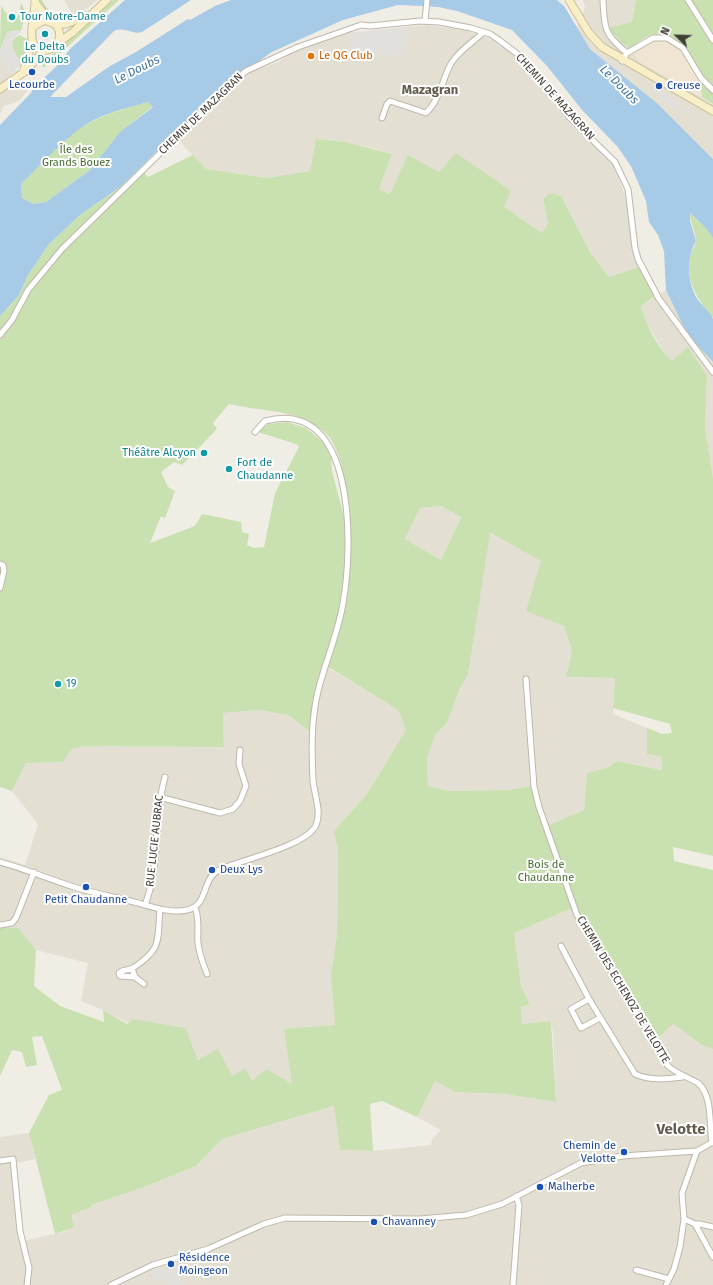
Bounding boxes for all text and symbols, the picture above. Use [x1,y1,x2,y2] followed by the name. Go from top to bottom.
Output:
[20,10,106,24] place label: Tour Notre-Dame
[7,12,17,22] marker: Tour Notre-Dame
[657,16,697,56] north arrow
[658,25,673,37] text: N
[40,29,50,39] marker: Le Delta du Doubs
[21,40,69,66] place label: Le Delta du Doubs
[319,49,373,63] place label: Le QG Club
[306,51,316,61] marker: Le QG Club
[513,51,597,143] street label: CHEMIN DE MAZAGRAN
[112,52,162,88] water label: Le Doubs
[597,63,641,107] water label: Le Doubs
[27,67,37,77] marker: Lecourbe
[156,70,246,158] street label: CHEMIN DE MAZAGRAN
[9,78,55,92] place label: Lecourbe
[667,79,700,93] place label: Creuse
[654,81,664,91] marker: Creuse
[402,82,458,98] district label: Mazagran
[42,143,110,169] park label: Île des Grands Bouez
[122,446,196,460] place label: Théâtre Alcyon
[199,448,209,458] marker: Théâtre Alcyon
[237,456,293,482] place label: Fort de Chaudanne
[224,464,234,474] marker: Fort de Chaudanne
[66,677,77,691] place label: 19
[53,679,63,689] marker: 19
[144,794,166,888] street label: RUE LUCIE AUBRAC
[518,858,574,884] park label: Bois de Chaudanne
[220,863,263,877] place label: Deux Lys
[207,865,217,875] marker: Deux Lys
[81,882,91,892] marker: Petit Chaudanne
[45,893,127,907] place label: Petit Chaudanne
[574,914,672,1066] street label: CHEMIN DES ECHENOZ DE VELOTTE
[656,1121,706,1139] district label: Velotte
[563,1139,616,1165] place label: Chemin de Velotte
[619,1147,629,1157] marker: Chemin de Velotte
[548,1180,595,1194] place label: Malherbe
[535,1182,545,1192] marker: Malherbe
[382,1215,436,1229] place label: Chavanney
[369,1217,379,1227] marker: Chavanney
[179,1251,230,1277] place label: Résidence Moingeon
[166,1259,176,1269] marker: Résidence Moingeon

